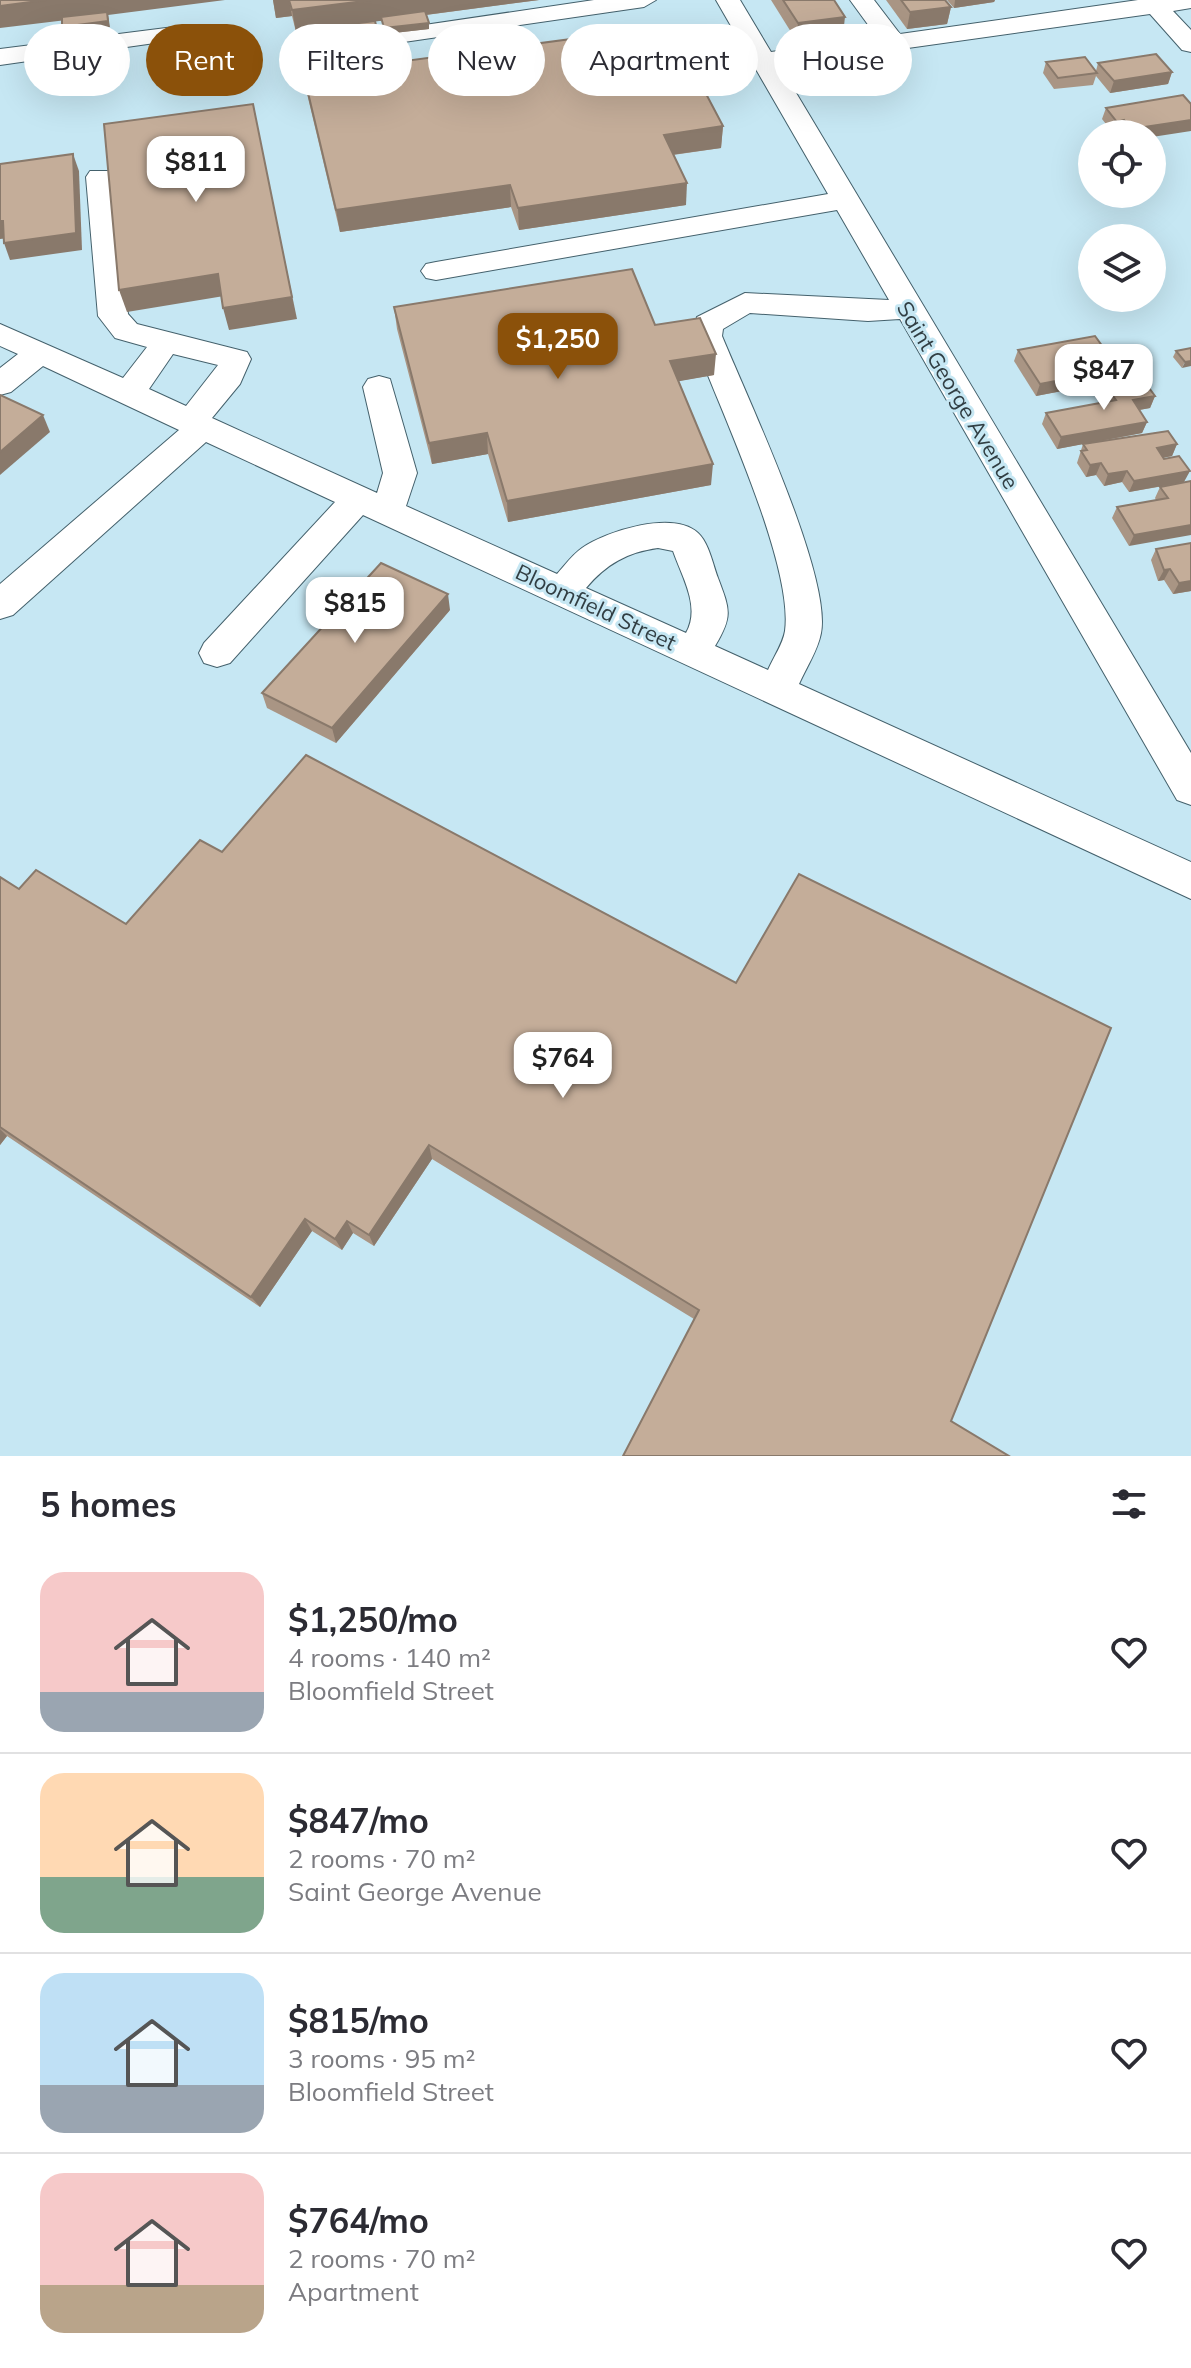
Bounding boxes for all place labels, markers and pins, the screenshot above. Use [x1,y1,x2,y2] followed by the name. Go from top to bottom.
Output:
[149,136,243,204] pin: $811
[493,313,623,381] pin: $1,250
[1057,344,1151,412] pin: $847
[308,577,402,645] pin: $815
[516,1032,610,1100] pin: $764

